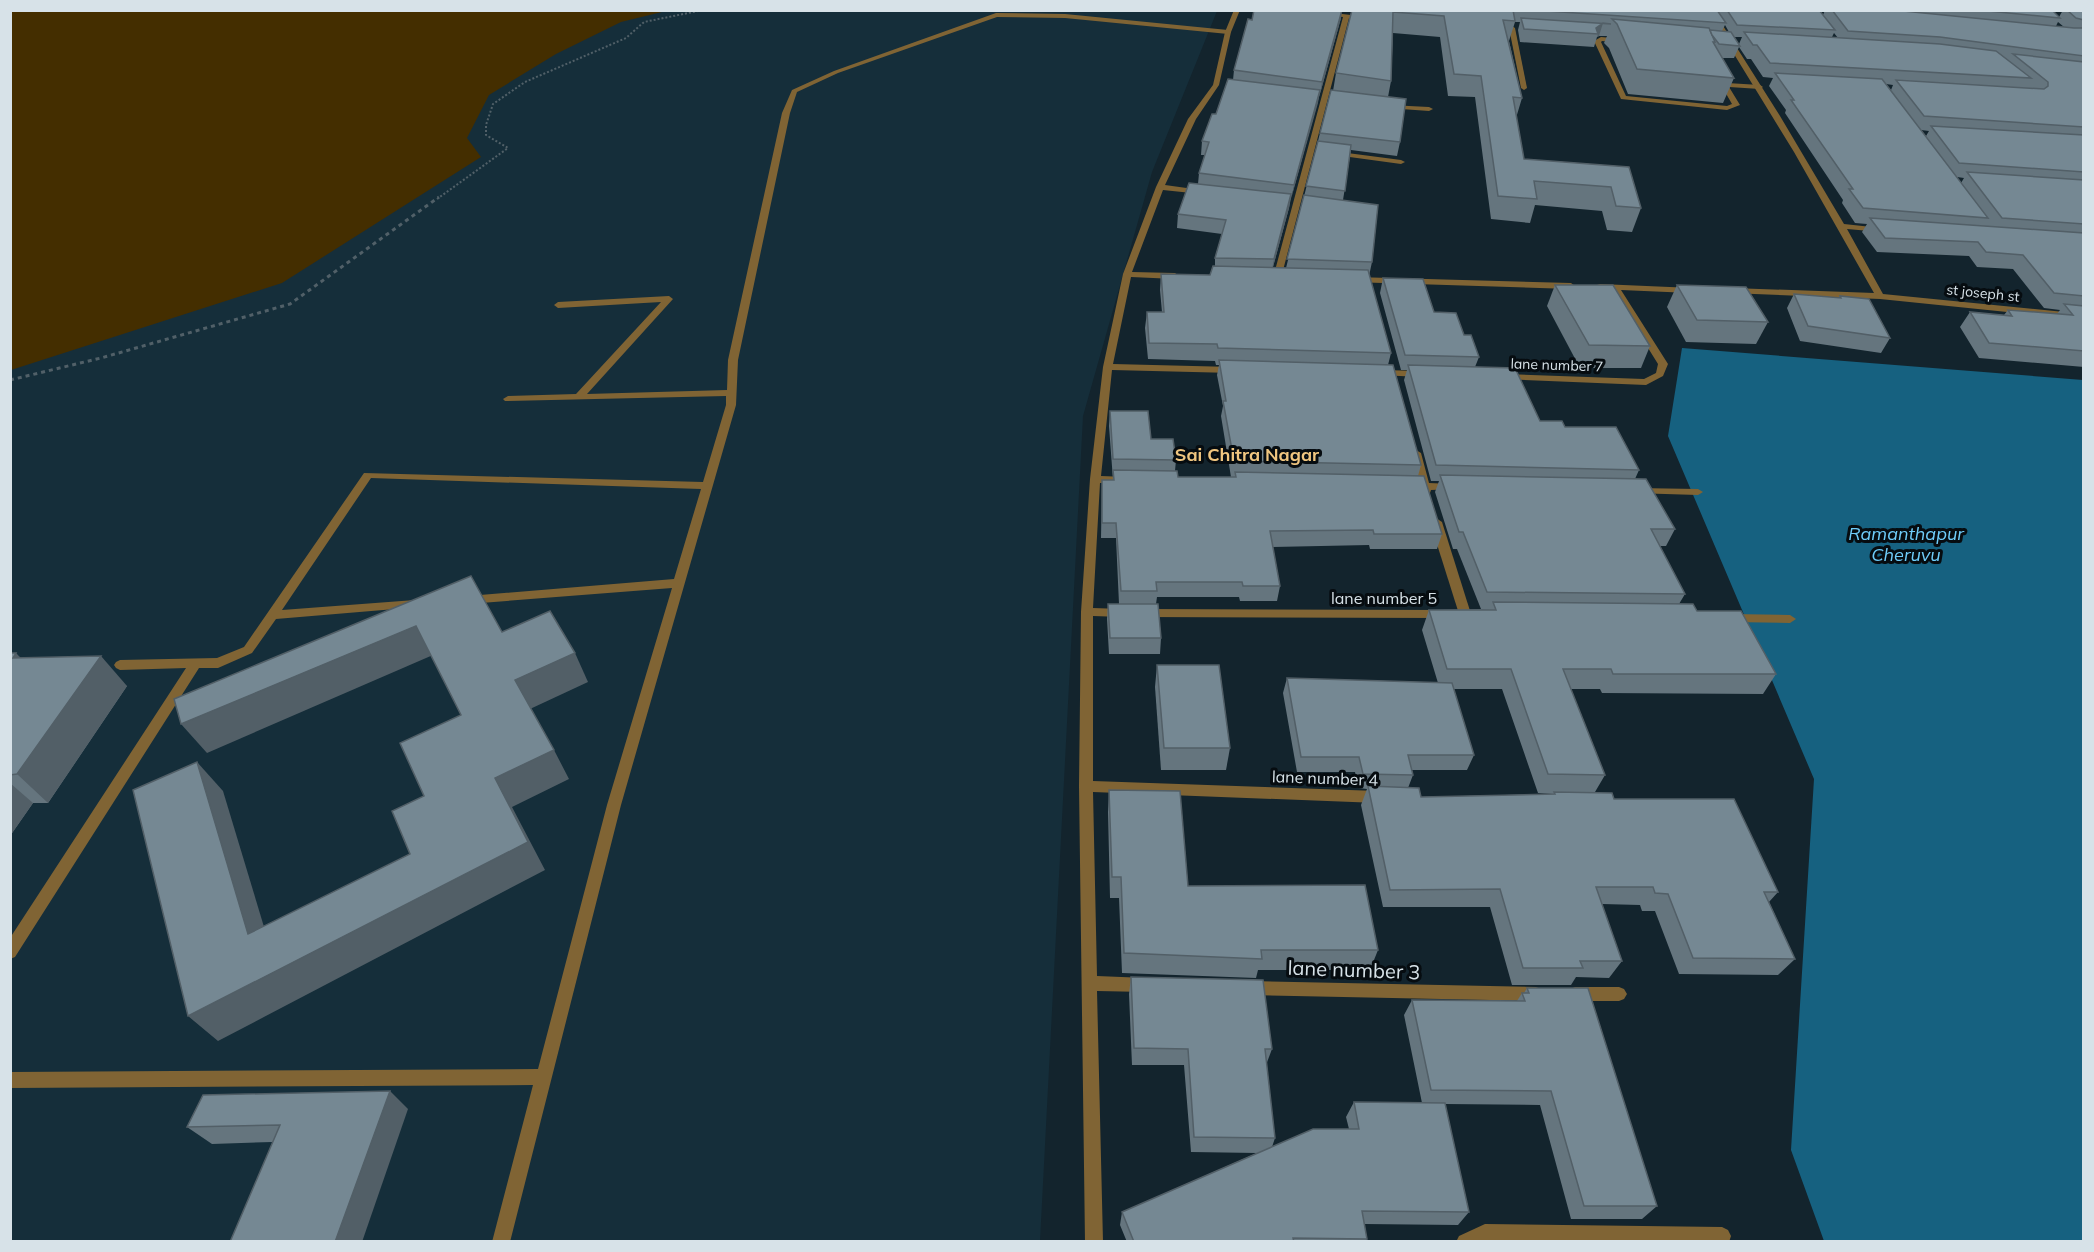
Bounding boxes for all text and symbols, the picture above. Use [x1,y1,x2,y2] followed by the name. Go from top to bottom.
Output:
[1946,280,2021,306] street label: st joseph st
[1510,354,1604,376] street label: lane number 7
[1175,443,1320,466] district label: Sai Chitra Nagar
[1848,522,1965,566] water label: Ramanthapur Cheruvu
[1331,588,1437,608] street label: lane number 5
[1272,766,1379,790] street label: lane number 4
[1287,955,1421,984] street label: lane number 3

